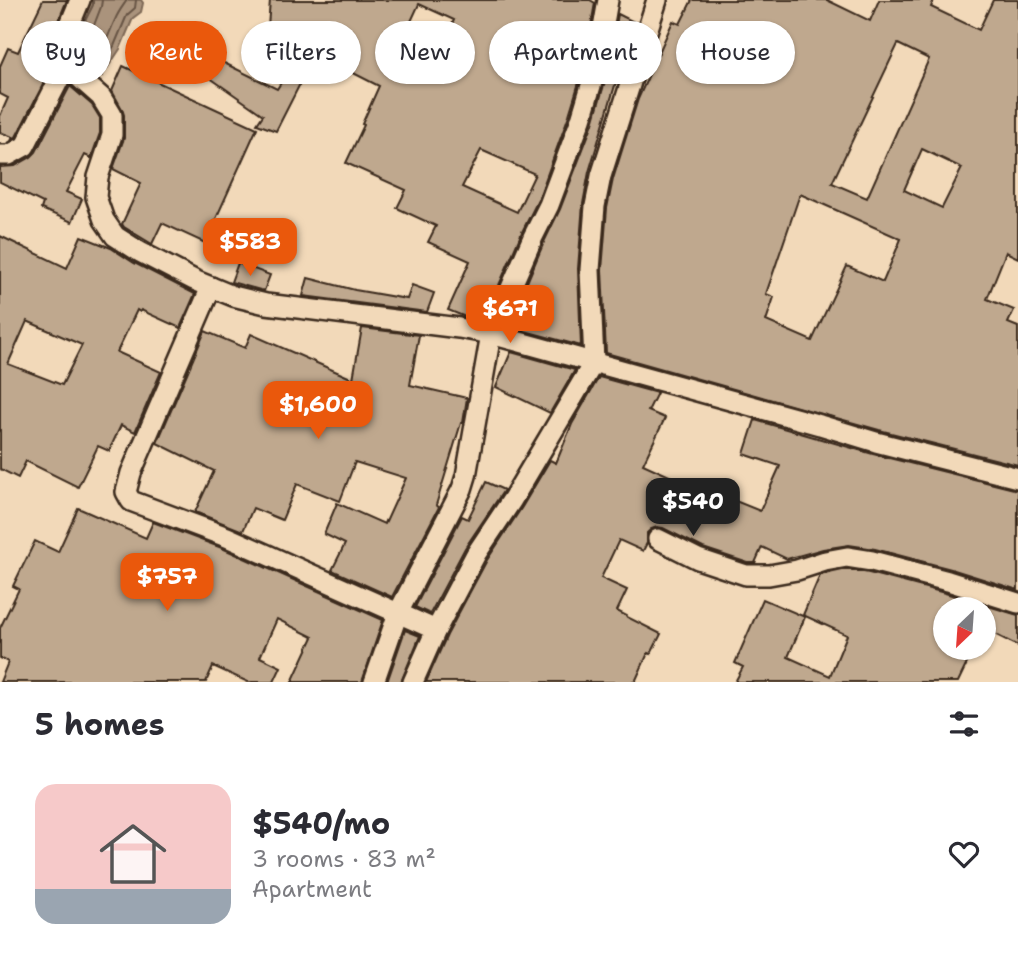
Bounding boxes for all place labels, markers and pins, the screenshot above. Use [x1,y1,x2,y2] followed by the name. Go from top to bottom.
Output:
[209,218,291,278] pin: $583
[469,286,551,345] pin: $671
[261,382,375,441] pin: $1,600
[652,478,734,538] pin: $540
[126,554,208,613] pin: $757

